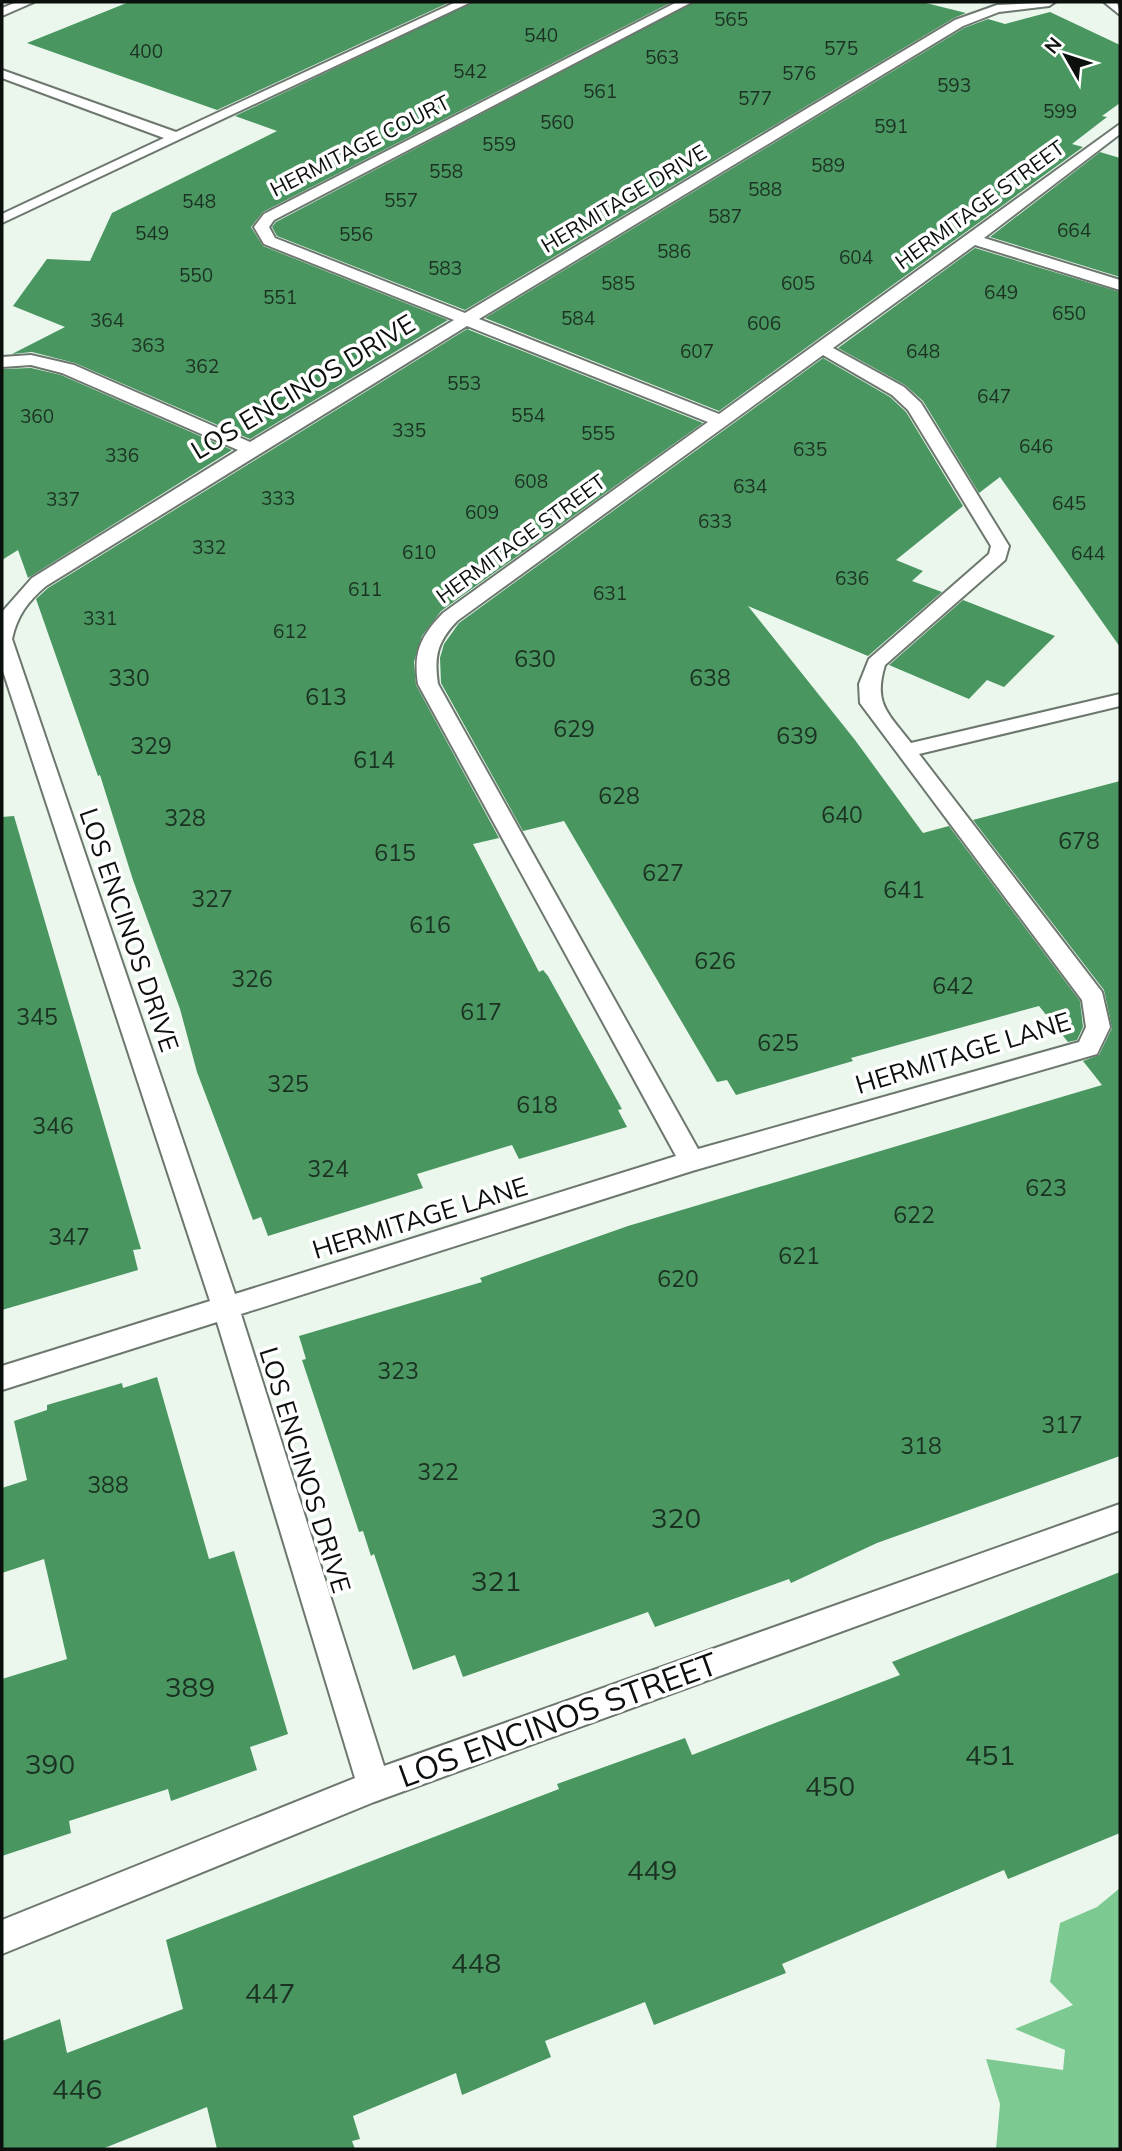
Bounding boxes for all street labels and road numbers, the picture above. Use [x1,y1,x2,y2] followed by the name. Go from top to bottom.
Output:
[265,88,454,202] street label: HERMITAGE COURT
[890,134,1069,274] street label: HERMITAGE STREET
[536,138,711,258] street label: HERMITAGE DRIVE
[185,307,421,467] street label: LOS ENCINOS DRIVE
[431,468,610,608] street label: HERMITAGE STREET
[72,804,187,1056] street label: LOS ENCINOS DRIVE
[851,1004,1074,1101] street label: HERMITAGE LANE
[308,1169,531,1266] street label: HERMITAGE LANE
[252,1343,359,1597] street label: LOS ENCINOS DRIVE
[393,1643,723,1795] street label: LOS ENCINOS STREET

